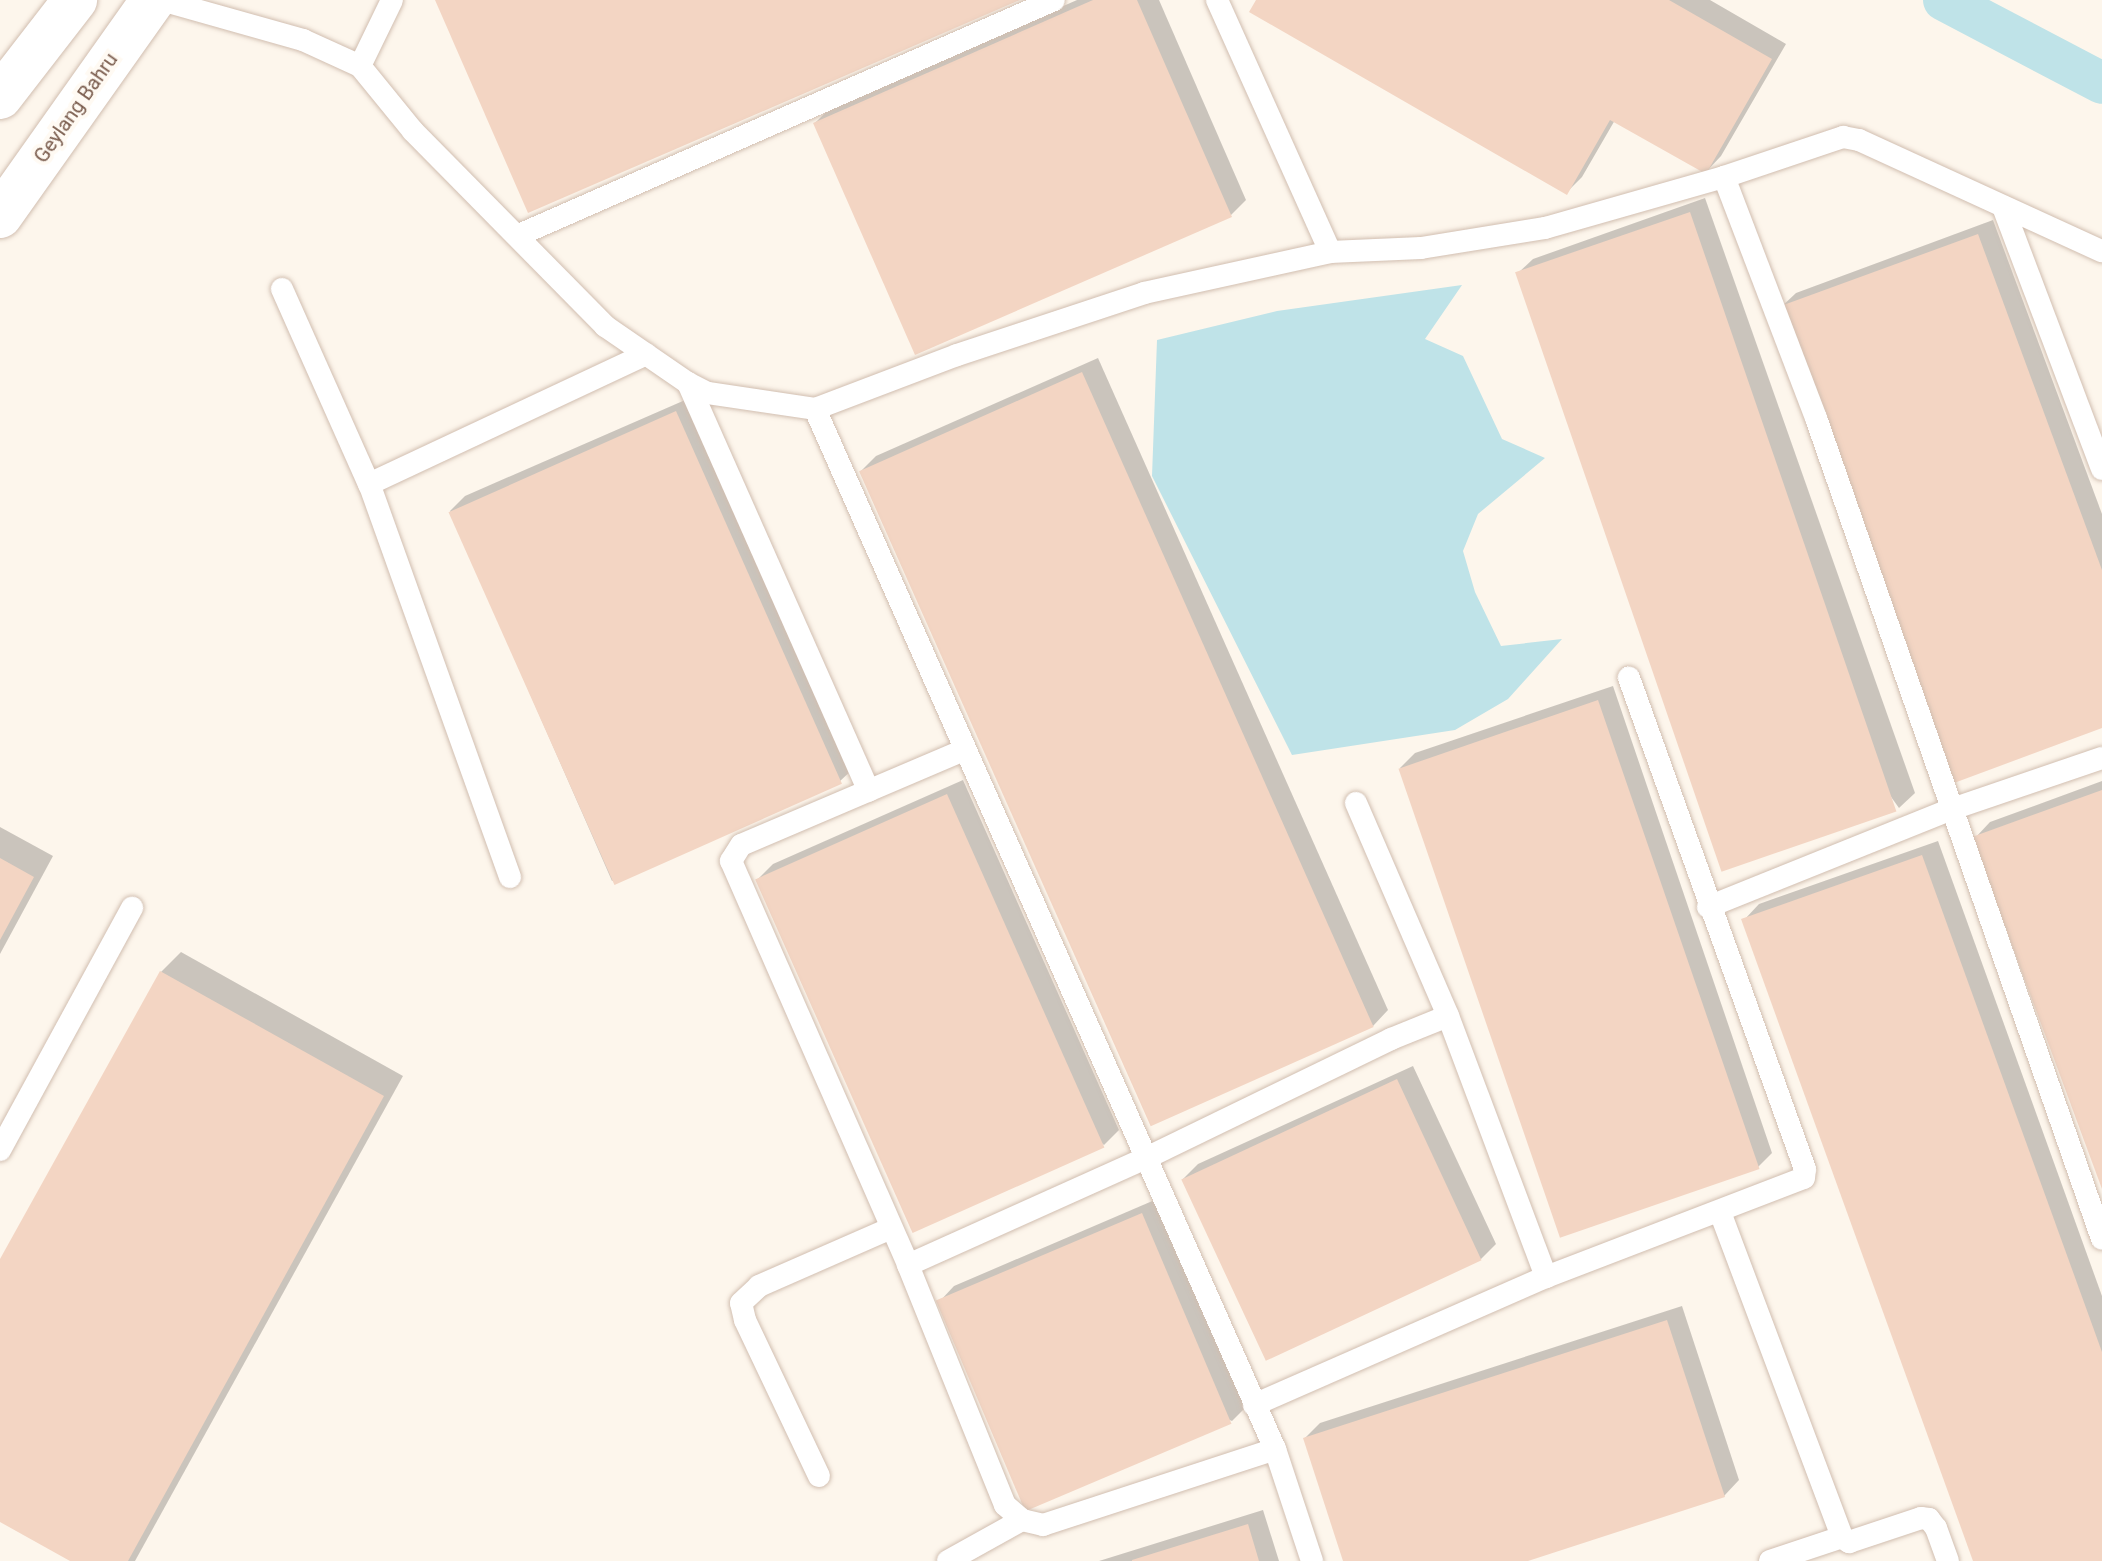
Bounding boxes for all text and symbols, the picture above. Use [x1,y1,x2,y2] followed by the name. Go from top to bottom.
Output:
[29,48,123,168] street label: Geylang Bahru

